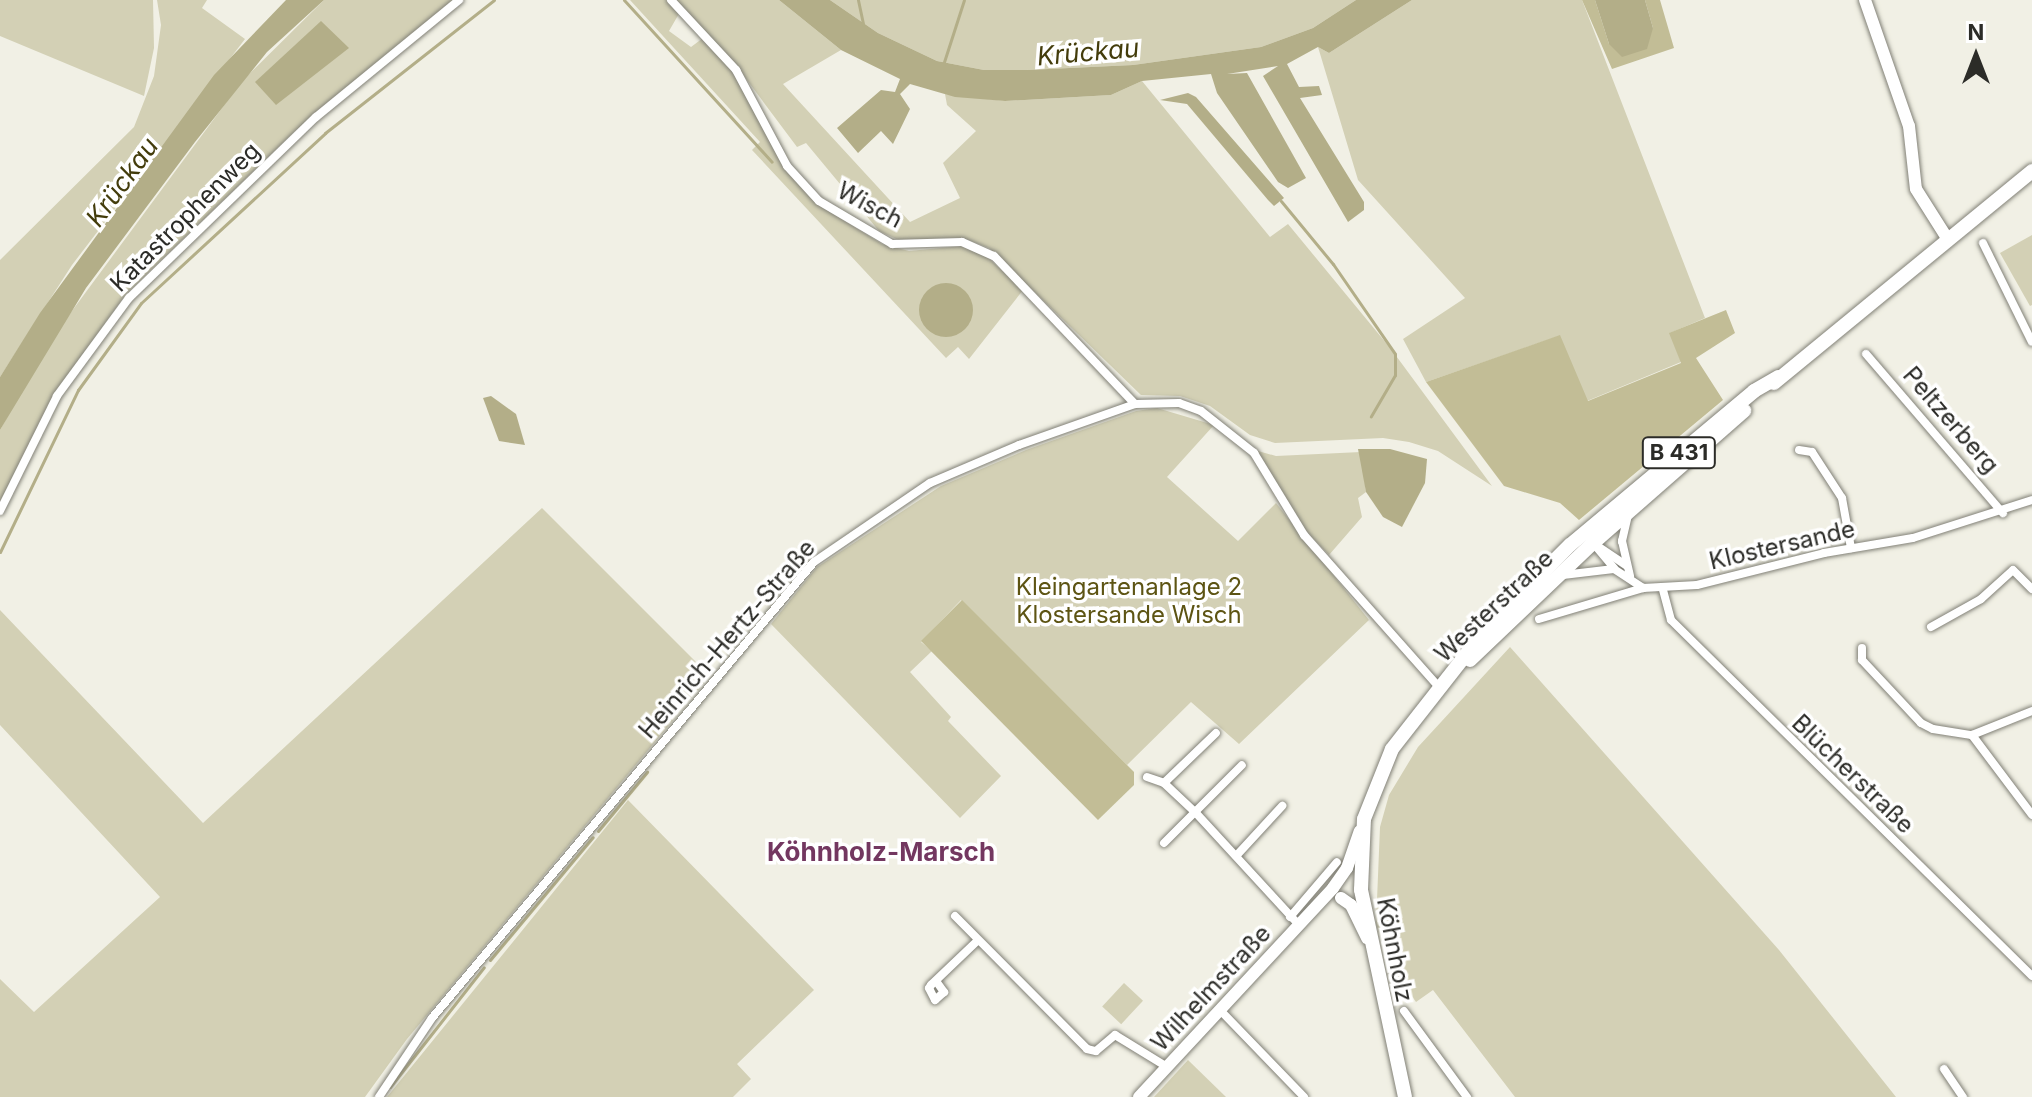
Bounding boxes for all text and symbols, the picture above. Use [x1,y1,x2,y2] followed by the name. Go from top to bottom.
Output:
[1936,16,2016,96] north arrow
[1968,19,1984,45] text: N
[1036,32,1140,72] water label: Krückau
[79,131,165,233] water label: Krückau
[104,136,266,298] street label: Katastrophenweg
[832,176,908,234] street label: Wisch
[1897,361,2005,479] street label: Peltzerberg
[1641,435,1717,471] road number: B 431
[1706,514,1858,576] street label: Klostersande
[633,534,821,744] street label: Heinrich-Hertz-Straße
[1429,544,1559,668] street label: Westerstraße
[1016,573,1242,629] park label: Kleingartenanlage 2 Klostersande Wisch
[1786,709,1920,839] street label: Blücherstraße
[767,836,995,868] district label: Köhnholz-Marsch
[1371,895,1419,1005] street label: Köhnholz
[1145,919,1277,1057] street label: Wilhelmstraße

